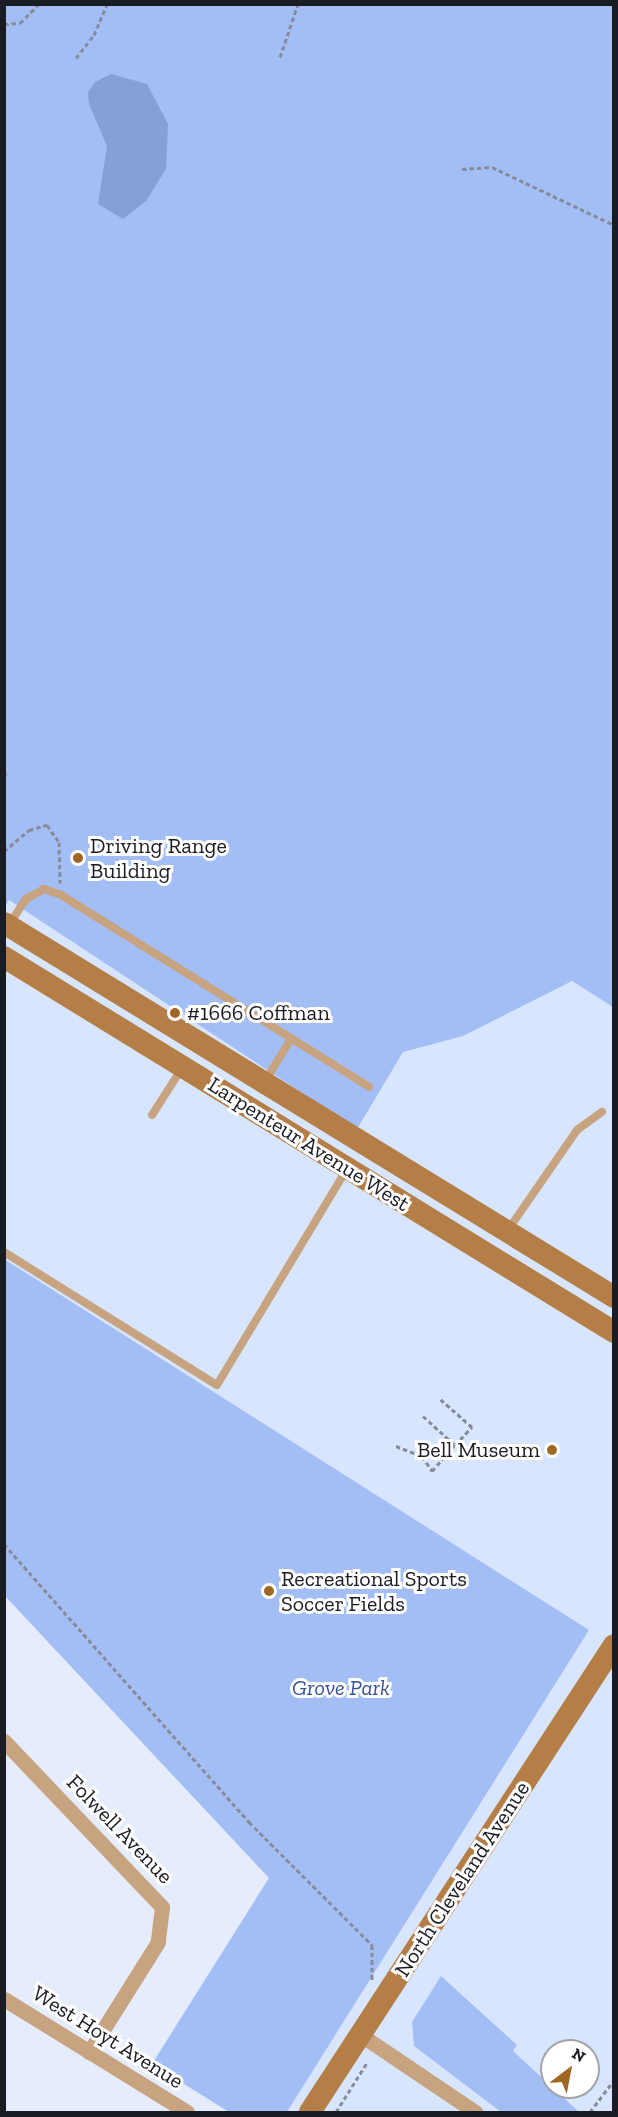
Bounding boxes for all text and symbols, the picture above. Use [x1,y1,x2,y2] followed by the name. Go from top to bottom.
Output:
[90,832,227,884] place label: Driving Range Building
[71,851,85,865] marker: Driving Range Building
[187,1000,330,1026] place label: #1666 Coffman
[168,1006,182,1020] marker: #1666 Coffman
[203,1071,415,1217] street label: Larpenteur Avenue West
[417,1437,540,1463] place label: Bell Museum
[545,1443,559,1457] marker: Bell Museum
[281,1565,467,1616] place label: Recreational Sports Soccer Fields
[262,1584,276,1598] marker: Recreational Sports Soccer Fields
[292,1675,390,1701] park label: Grove Park
[61,1769,179,1889] street label: Folwell Avenue
[389,1776,535,1982] street label: North Cleveland Avenue
[27,1980,189,2094] street label: West Hoyt Avenue
[540,2039,600,2099] north arrow
[569,2044,589,2066] text: N

